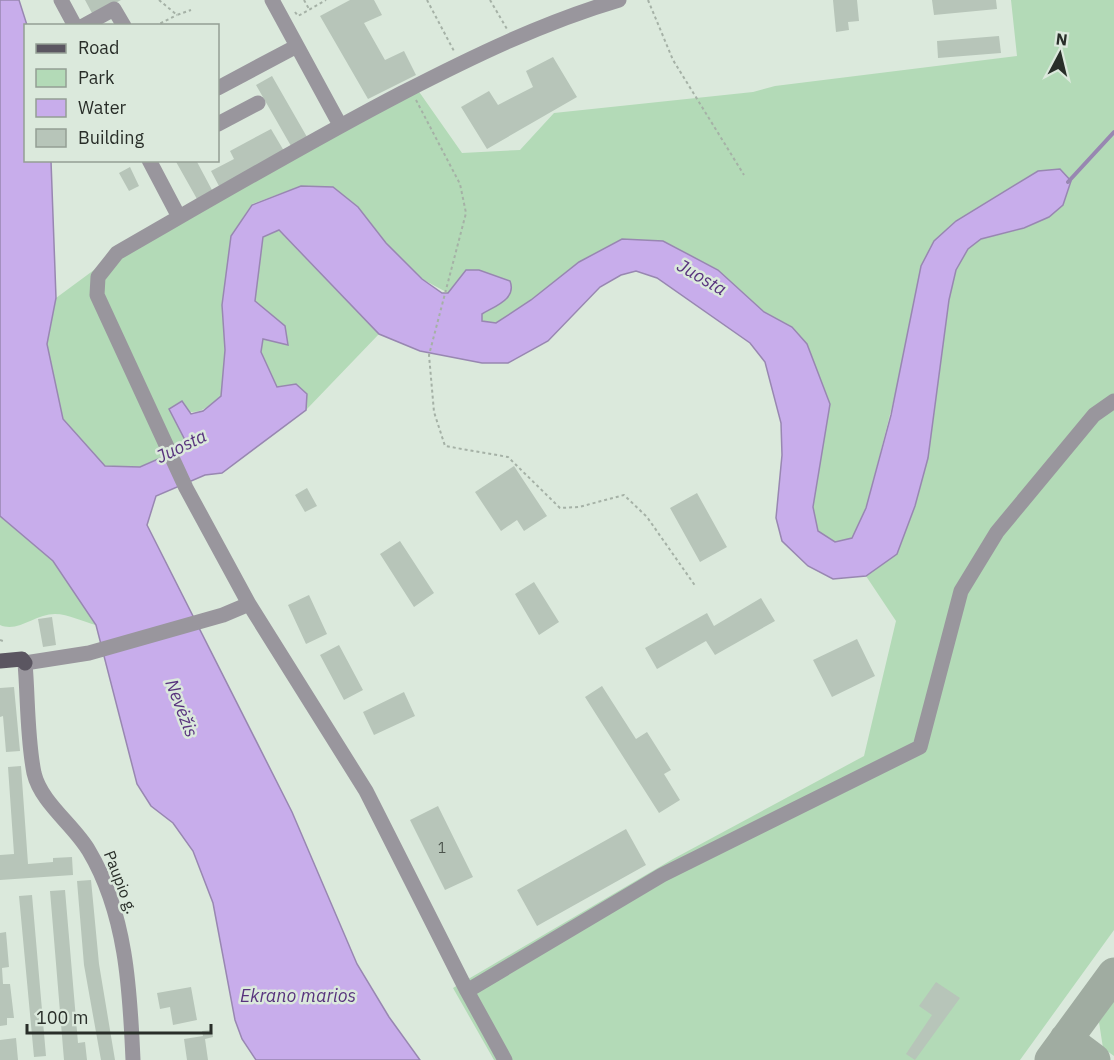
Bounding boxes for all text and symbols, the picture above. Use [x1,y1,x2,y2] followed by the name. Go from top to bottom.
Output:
[24,24,219,162] legend
[1030,24,1090,84] north arrow
[1055,28,1069,50] text: N
[78,36,119,59] text: Road
[78,66,115,89] text: Park
[78,96,127,119] text: Water
[78,126,145,149] text: Building
[673,254,731,300] water label: Juosta
[152,424,210,468] water label: Juosta
[160,676,204,740] water label: Nevėžis
[438,839,446,857] house number: 1
[100,848,142,916] street label: Paupio g.
[240,984,356,1007] water label: Ekrano marios
[27,997,212,1035] scale bar
[36,1006,88,1029] text: 100 m

